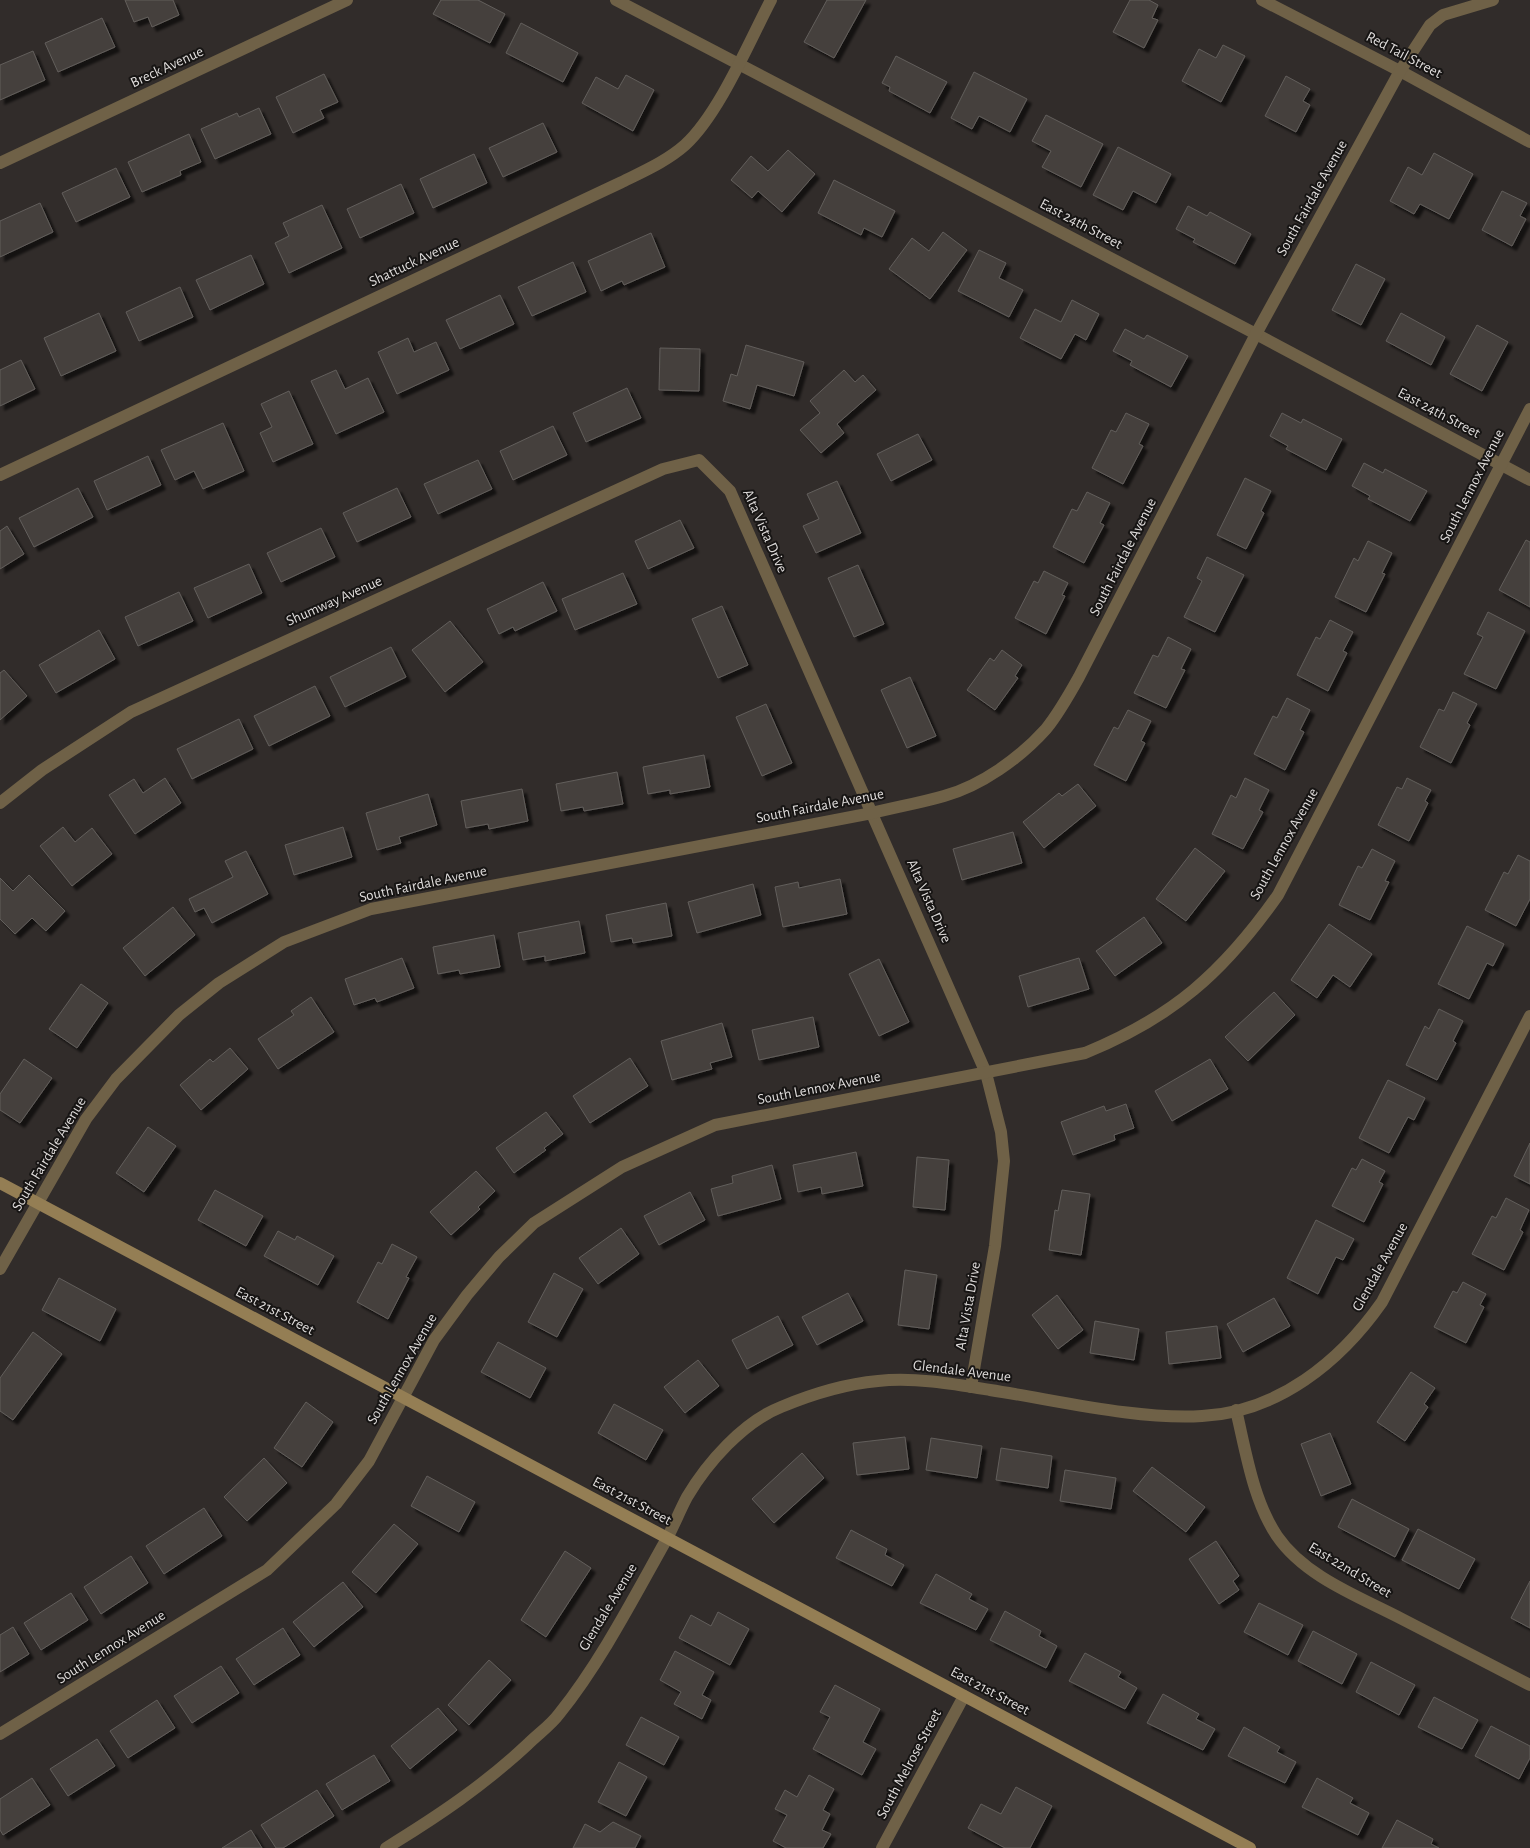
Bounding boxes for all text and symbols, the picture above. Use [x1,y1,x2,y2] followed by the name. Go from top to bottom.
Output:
[1364,29,1445,81] street label: Red Tail Street
[128,44,206,90] street label: Breck Avenue
[1274,138,1350,258] street label: South Fairdale Avenue
[1037,196,1125,252] street label: East 24th Street
[367,235,462,289] street label: Shattuck Avenue
[1395,385,1483,441] street label: East 24th Street
[1437,427,1507,545] street label: South Lennox Avenue
[740,487,790,575] street label: Alta Vista Drive
[1087,496,1159,618] street label: South Fairdale Avenue
[284,573,384,629] street label: Shumway Avenue
[755,786,885,826] street label: South Fairdale Avenue
[1247,786,1321,902] street label: South Lennox Avenue
[904,857,954,945] street label: Alta Vista Drive
[358,863,488,905] street label: South Fairdale Avenue
[756,1069,882,1107] street label: South Lennox Avenue
[9,1094,89,1214] street label: South Fairdale Avenue
[1350,1220,1411,1314] street label: Glendale Avenue
[953,1261,983,1351] street label: Alta Vista Drive
[233,1284,317,1338] street label: East 21st Street
[364,1311,440,1427] street label: South Lennox Avenue
[912,1358,1012,1384] street label: Glendale Avenue
[590,1474,674,1528] street label: East 21st Street
[1306,1539,1394,1601] street label: East 22nd Street
[576,1561,640,1653] street label: Glendale Avenue
[54,1607,168,1686] street label: South Lennox Avenue
[948,1664,1032,1718] street label: East 21st Street
[874,1707,944,1821] street label: South Melrose Street

